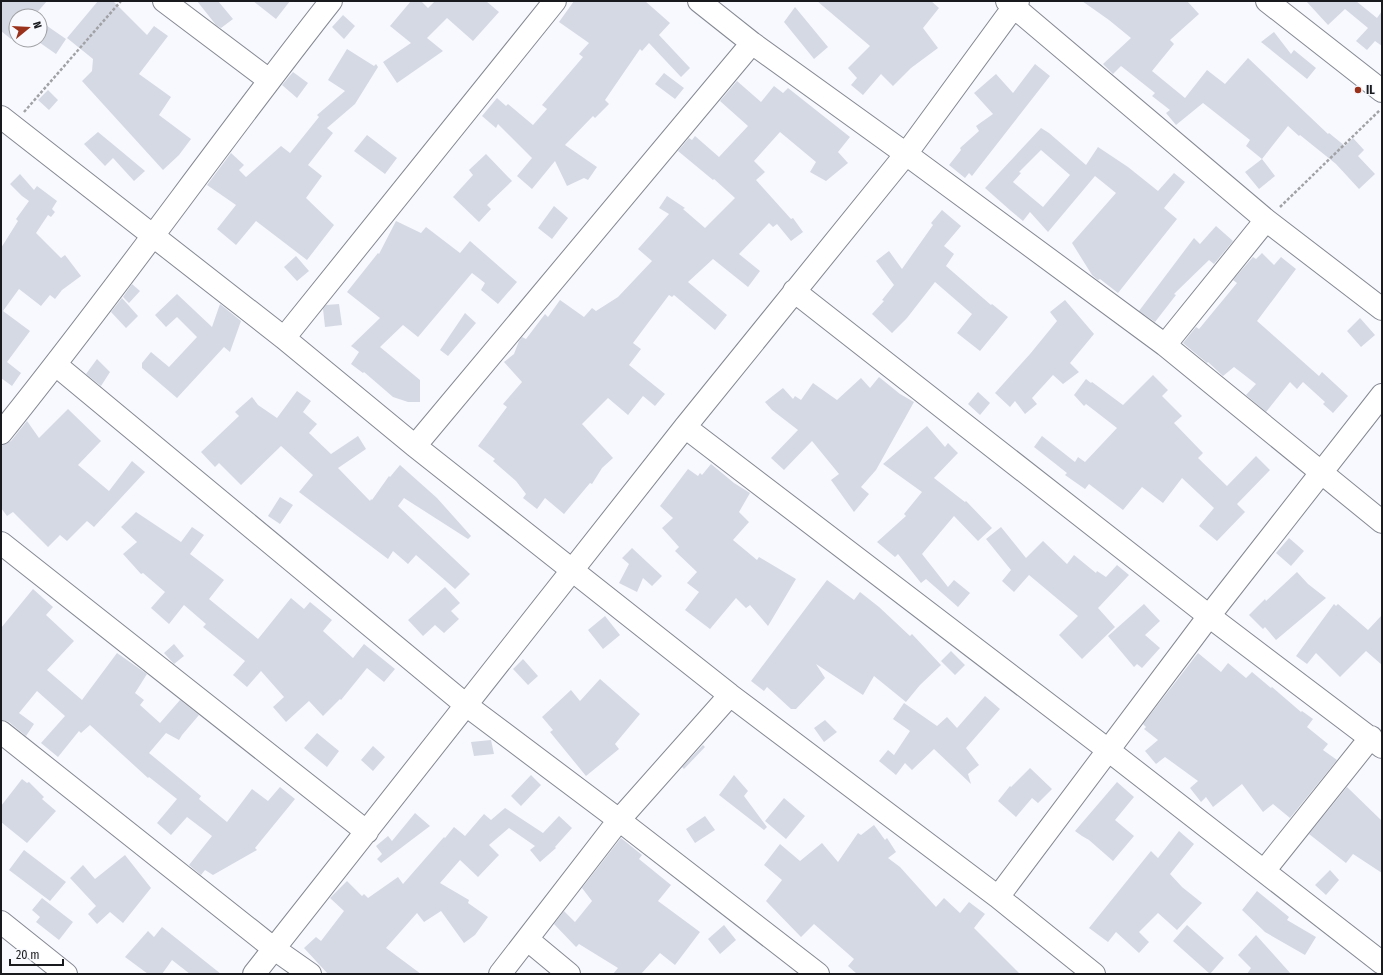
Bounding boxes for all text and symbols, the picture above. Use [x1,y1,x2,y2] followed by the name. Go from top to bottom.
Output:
[8,8,48,48] north arrow
[30,20,44,30] text: N
[1366,83,1375,97] place label: IL
[1353,85,1363,95] marker: IL
[10,941,63,967] scale bar
[16,948,40,962] text: 20 m

